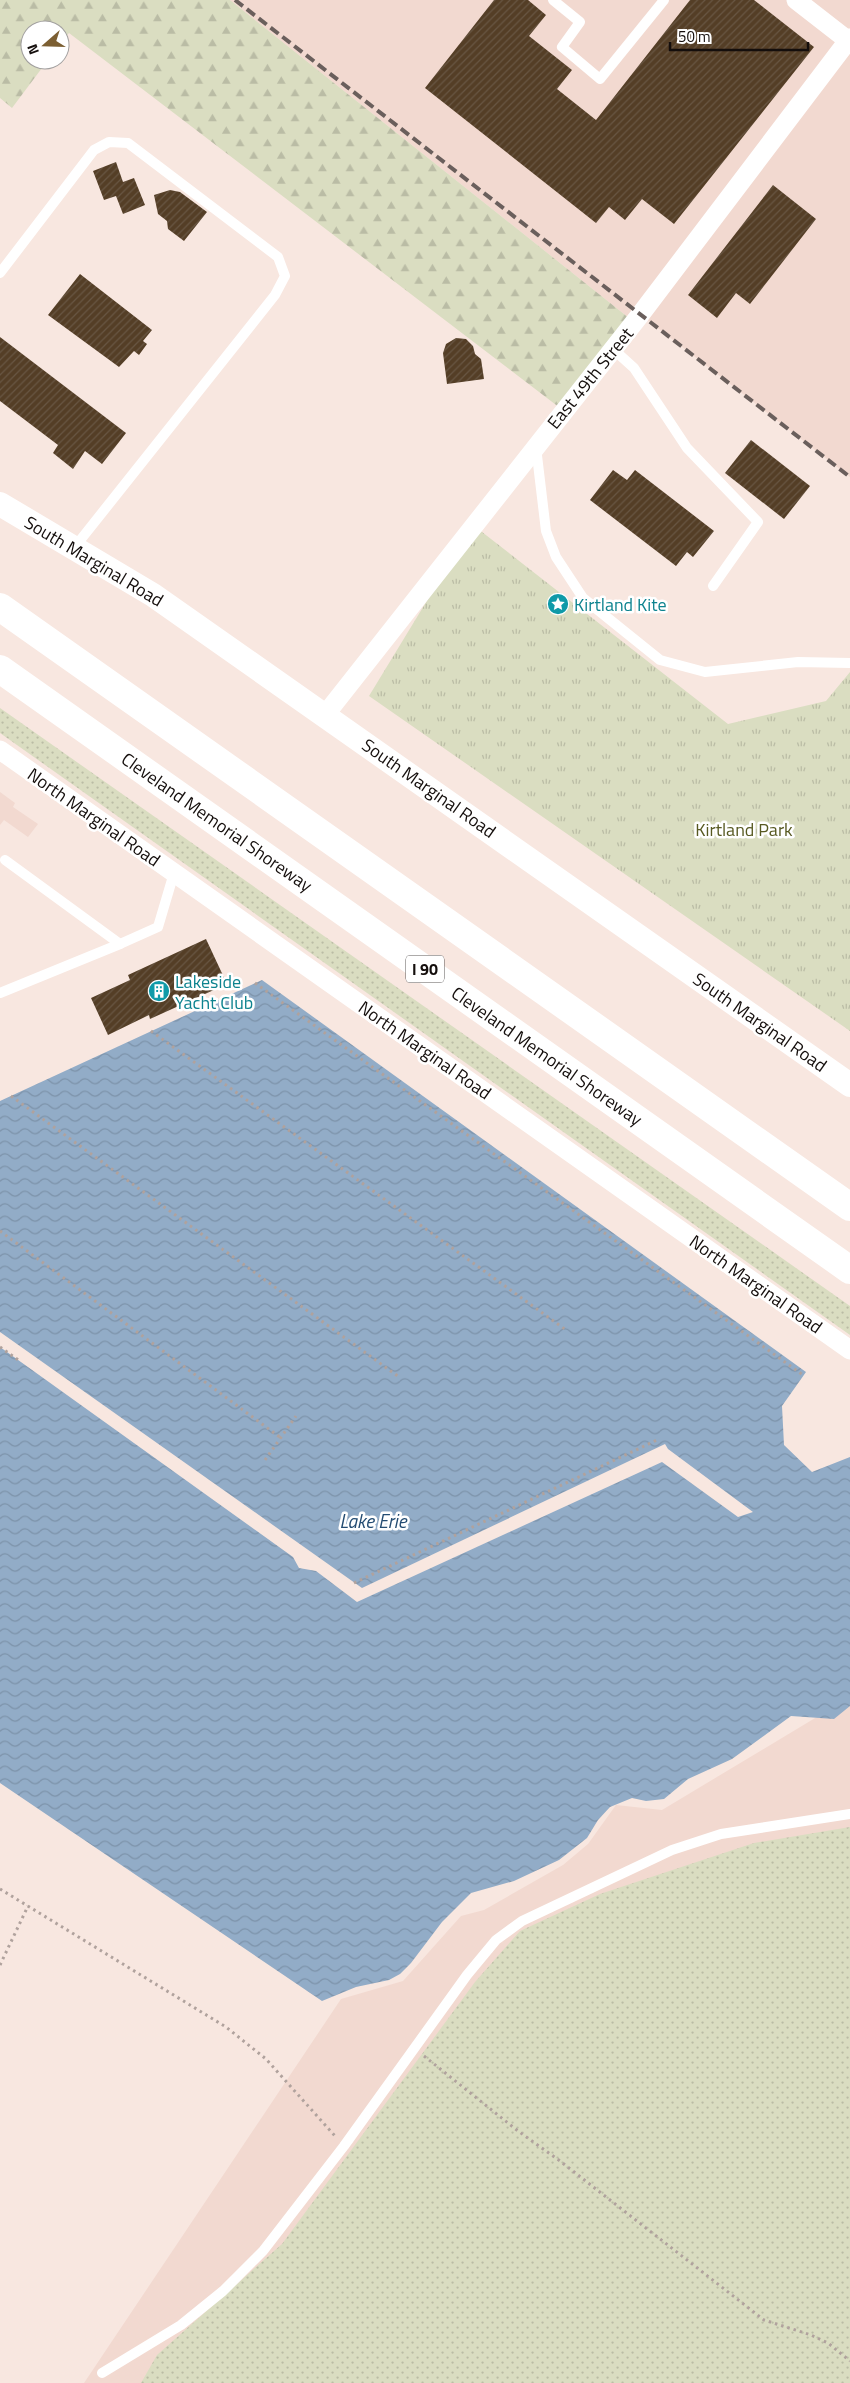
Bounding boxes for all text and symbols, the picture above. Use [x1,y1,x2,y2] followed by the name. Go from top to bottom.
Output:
[20,20,70,70] north arrow
[670,20,808,52] scale bar
[678,25,711,48] text: 50 m
[21,41,44,58] text: N
[540,321,640,435] street label: East 49th Street
[19,509,169,613] street label: South Marginal Road
[574,591,667,618] place label: Kirtland Kite
[546,592,570,616] place icon: Kirtland Kite
[357,732,501,844] street label: South Marginal Road
[116,746,318,899] street label: Cleveland Memorial Shoreway
[22,761,166,873] street label: North Marginal Road
[695,816,793,843] park label: Kirtland Park
[406,956,444,982] road number: I 90
[688,966,832,1078] street label: South Marginal Road
[175,968,253,1016] place label: Lakeside Yacht Club
[147,979,171,1003] building icon: Lakeside Yacht Club
[446,980,648,1133] street label: Cleveland Memorial Shoreway
[353,994,497,1106] street label: North Marginal Road
[684,1228,828,1340] street label: North Marginal Road
[340,1506,408,1535] water label: Lake Erie

